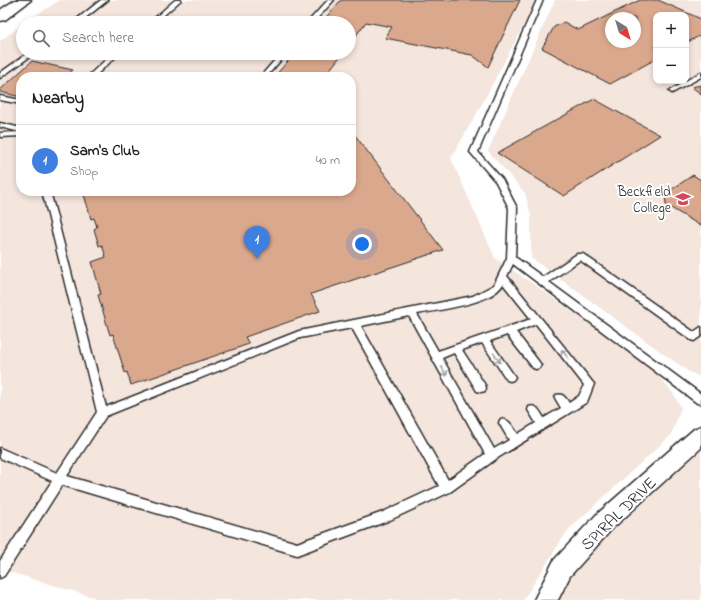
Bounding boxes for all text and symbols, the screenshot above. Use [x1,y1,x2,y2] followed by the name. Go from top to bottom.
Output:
[605,12,641,48] north arrow
[653,12,689,84] map controls
[653,12,689,48] button: +
[16,16,356,60] search box
[30,27,52,49] icon: search
[62,27,134,49] text: Search here
[653,48,689,84] button: −
[32,86,84,111] text: Nearby
[70,140,140,162] text: Sam's Club
[43,151,47,170] text: 1
[316,151,340,170] text: 40 m
[70,162,98,181] text: Shop
[616,182,672,220] place label: Beckfield College
[674,190,692,208] school or university icon: Beckfield College
[244,226,270,259] pin: 1
[352,234,372,254] your location
[560,348,569,359] one-way arrow
[493,352,501,363] one-way arrow
[440,365,448,377] one-way arrow
[575,471,663,557] street label: SPIRAL DRIVE

